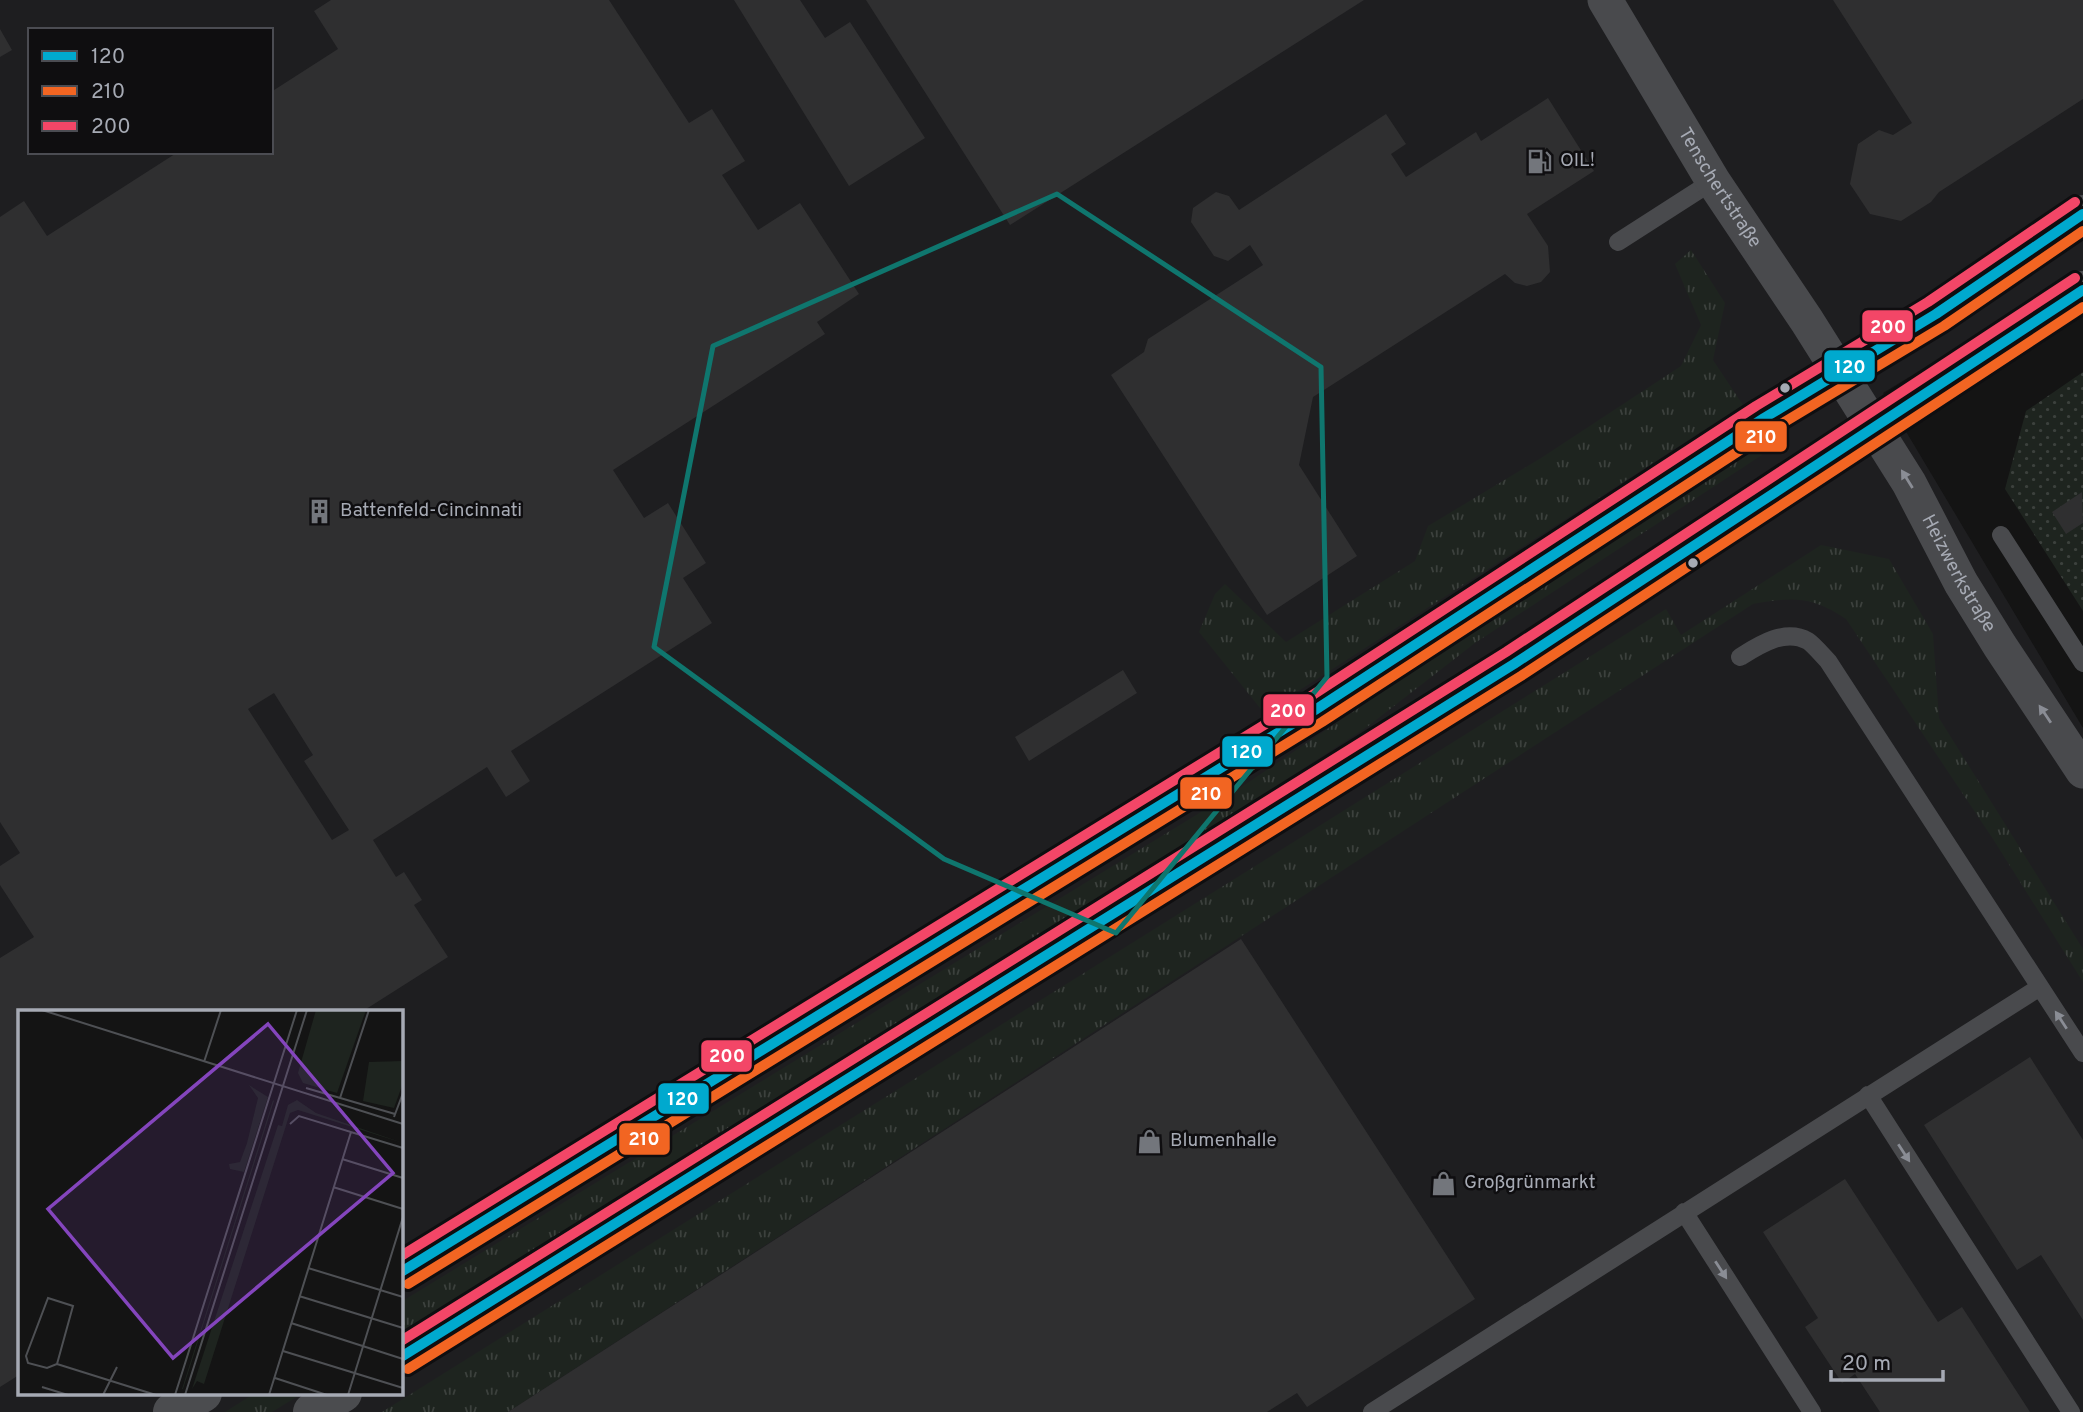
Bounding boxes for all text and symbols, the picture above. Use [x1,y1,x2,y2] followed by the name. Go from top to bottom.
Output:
[28,28,273,154] legend
[91,44,125,71] text: 120
[91,79,125,106] text: 210
[91,114,131,141] text: 200
[1672,124,1767,253] street label: Tenschertstraße
[1526,147,1554,175] fuel station icon: OIL!
[1560,149,1595,173] place label: OIL!
[1861,309,1914,343] line badge: 200
[1870,316,1906,340] text: 200
[1823,349,1876,383] line badge: 120
[1834,356,1866,380] text: 120
[1778,381,1792,395] unlabelled marker
[1734,420,1788,453] line badge: 210
[1745,426,1777,450] text: 210
[1900,470,1913,489] one-way arrow
[306,497,334,525] building icon: Battenfeld-Cincinnati
[340,499,522,523] place label: Battenfeld-Cincinnati
[1916,511,2001,637] street label: Heizwerkstraße
[1686,556,1700,570] unlabelled marker
[1262,693,1315,727] line badge: 200
[1270,700,1306,724] text: 200
[2039,705,2052,724] one-way arrow
[1221,735,1274,768] line badge: 120
[1231,741,1263,765] text: 120
[1179,776,1233,810] line badge: 210
[1190,783,1222,807] text: 210
[18,1010,402,1394] inset map
[2055,1011,2068,1030] one-way arrow
[700,1039,753,1073] line badge: 200
[709,1045,745,1069] text: 200
[657,1082,710,1115] line badge: 120
[667,1088,699,1112] text: 120
[618,1122,671,1156] line badge: 210
[1136,1127,1164,1155] shop icon: Blumenhalle
[628,1128,660,1152] text: 210
[1170,1129,1277,1153] place label: Blumenhalle
[1898,1143,1911,1162] one-way arrow
[1430,1169,1458,1197] shop icon: Großgrünmarkt
[1464,1171,1596,1195] place label: Großgrünmarkt
[1714,1260,1727,1279] one-way arrow
[1831,1338,1943,1382] scale bar
[1842,1351,1891,1378] text: 20 m

